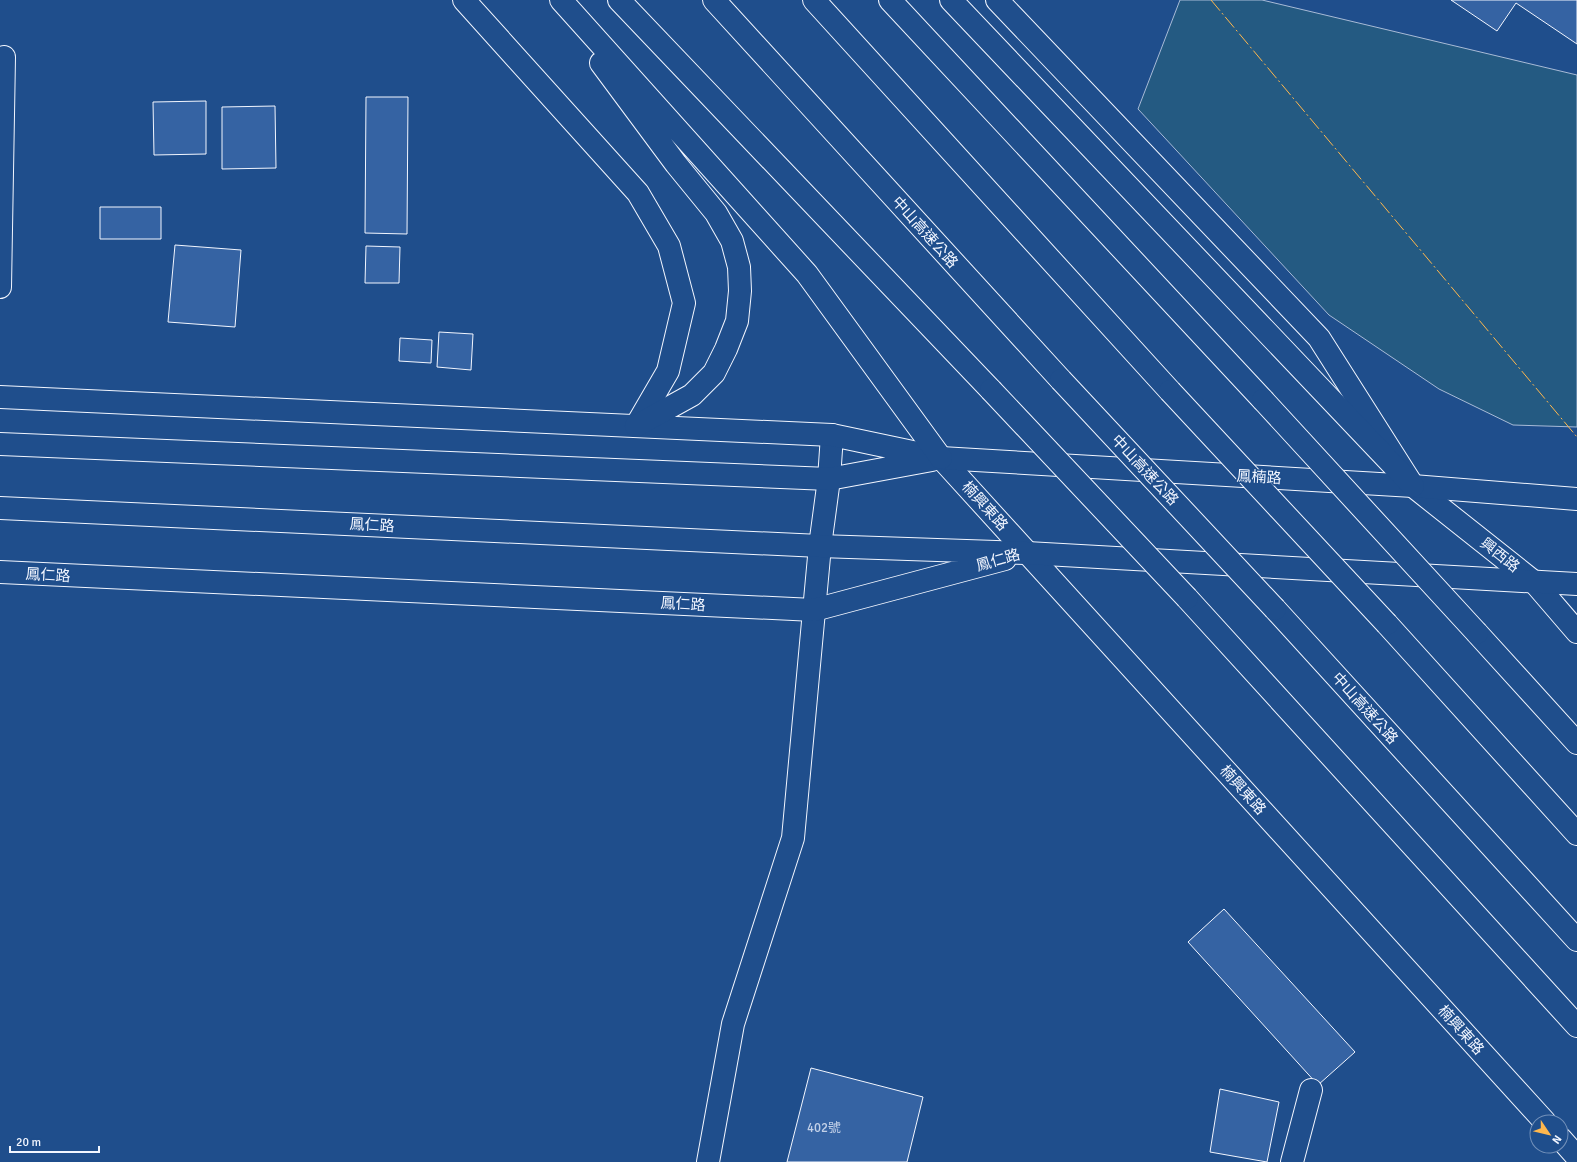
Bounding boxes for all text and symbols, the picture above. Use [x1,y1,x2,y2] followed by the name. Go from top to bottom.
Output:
[888,193,962,271] street label: 中山高速公路
[1108,431,1182,509] street label: 中山高速公路
[1236,467,1282,487] street label: 鳳楠路
[958,478,1012,534] street label: 楠興東路
[349,515,395,535] street label: 鳳仁路
[1477,534,1523,576] street label: 興西路
[974,545,1022,575] street label: 鳳仁路
[25,565,71,585] street label: 鳳仁路
[660,594,706,614] street label: 鳳仁路
[1328,669,1402,747] street label: 中山高速公路
[1216,762,1270,818] street label: 楠興東路
[1434,1002,1488,1058] street label: 楠興東路
[1529,1114,1569,1154] north arrow
[807,1120,841,1136] house number: 402號
[10,1128,99,1154] scale bar
[1549,1133,1564,1146] text: N
[16,1135,41,1150] text: 20 m

